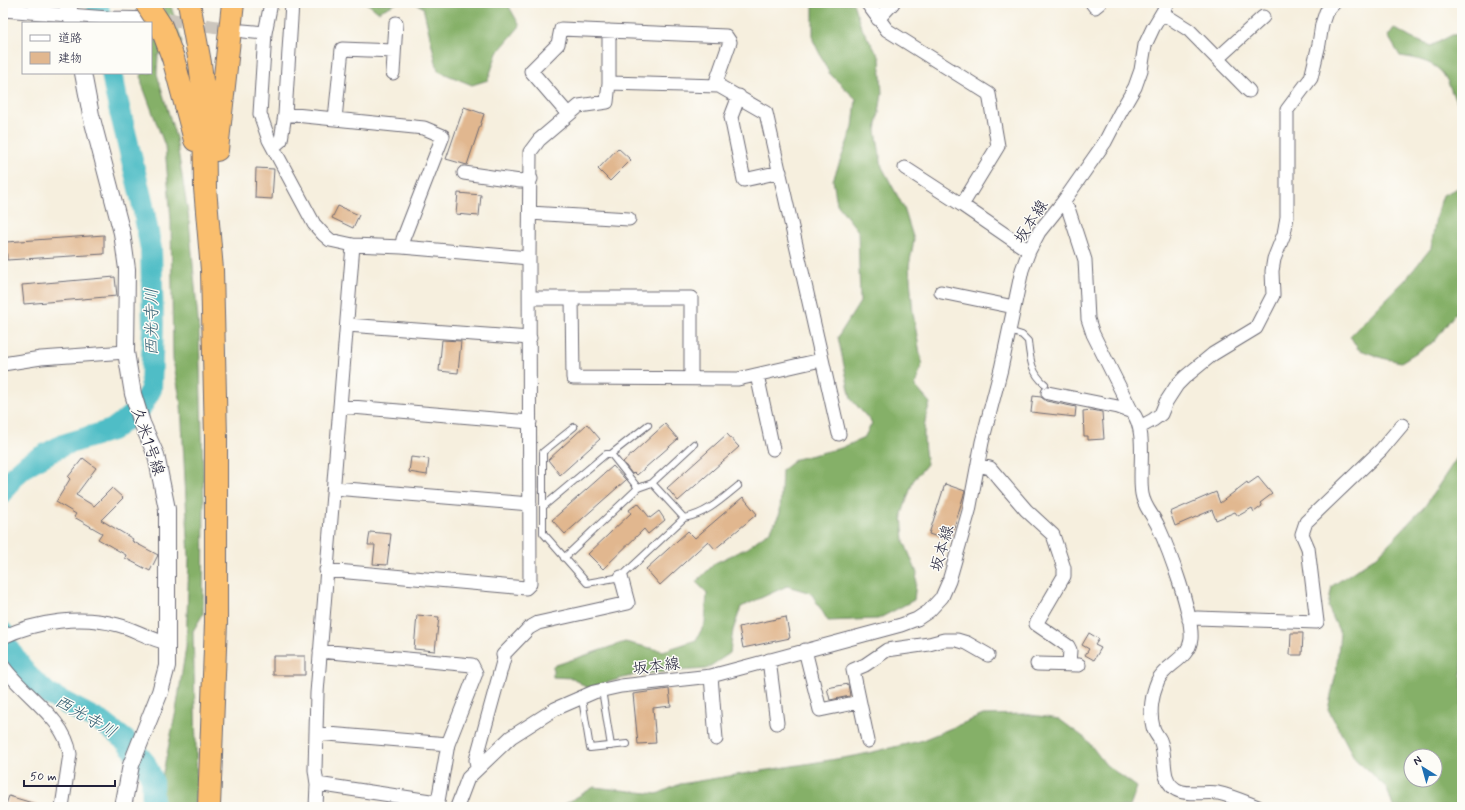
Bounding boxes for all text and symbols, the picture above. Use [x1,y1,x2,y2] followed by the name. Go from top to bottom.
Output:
[22,22,152,74] legend
[58,31,82,47] text: 道路
[58,51,82,67] text: 建物
[1009,196,1053,248] street label: 坂本線
[141,288,163,356] water label: 西光寺川
[126,404,169,479] street label: 久米1号線
[926,522,959,574] street label: 坂本線
[631,653,681,680] street label: 坂本線
[51,690,120,743] water label: 西光寺川
[1403,748,1443,788] north arrow
[1410,753,1425,769] text: N
[24,762,115,788] scale bar
[30,769,57,785] text: 50 m

